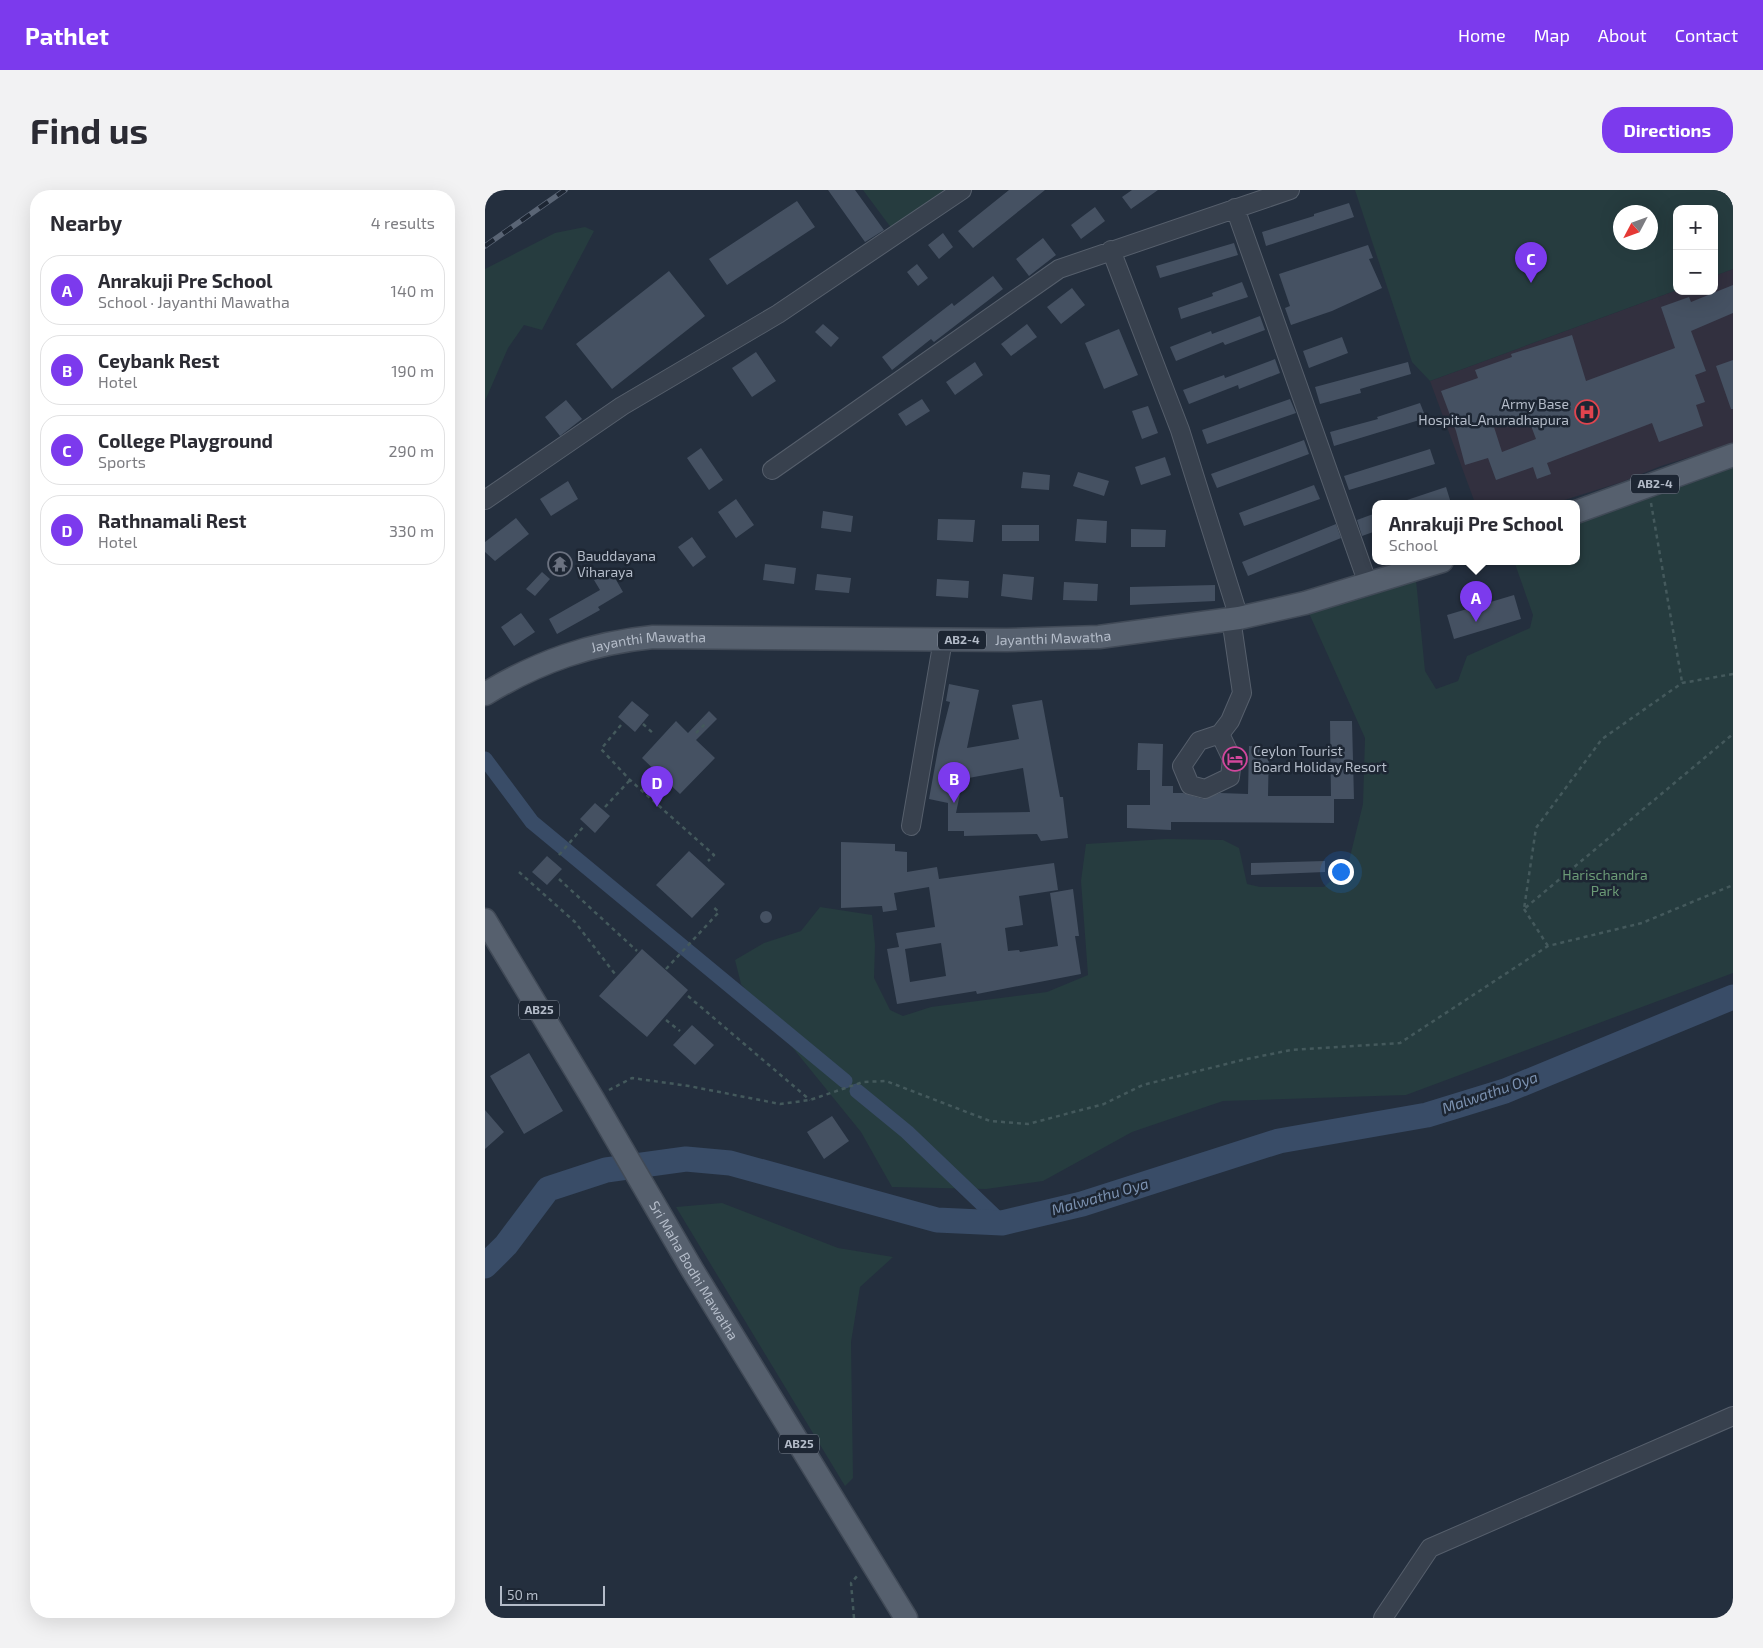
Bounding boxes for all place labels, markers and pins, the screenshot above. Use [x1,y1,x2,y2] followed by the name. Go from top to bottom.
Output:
[1515,242,1547,283] pin: C
[1418,395,1569,428] place label: Army Base Hospital_Anuradhapura
[1574,399,1600,425] hospital icon: Army Base Hospital_Anuradhapura
[577,547,656,580] place label: Bauddayana Viharaya
[547,551,573,577] temple icon: Bauddayana Viharaya
[1460,581,1492,622] pin: A
[1253,742,1387,775] place label: Ceylon Tourist Board Holiday Resort
[1222,746,1248,772] hotel icon: Ceylon Tourist Board Holiday Resort
[938,762,970,803] pin: B
[641,766,673,807] pin: D

